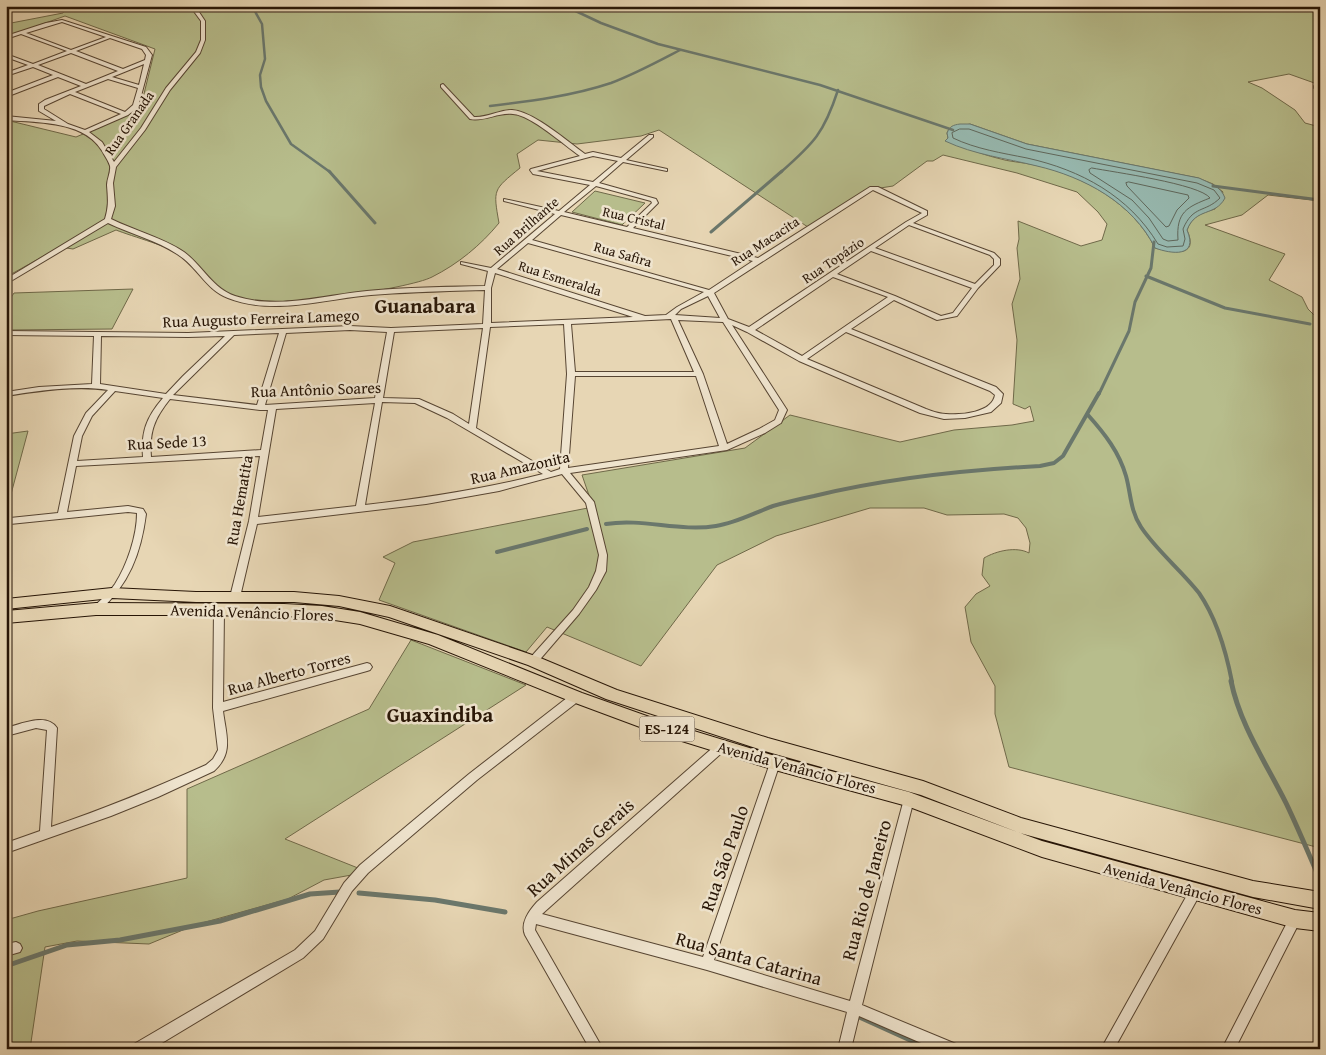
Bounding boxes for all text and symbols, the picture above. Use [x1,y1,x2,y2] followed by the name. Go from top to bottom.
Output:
[99,86,159,159] street label: Rua Granada
[489,192,563,260] street label: Rua Brilhante
[601,201,667,235] street label: Rua Cristal
[727,211,803,271] street label: Rua Macacita
[798,232,868,288] street label: Rua Topázio
[592,236,655,272] street label: Rua Safira
[516,255,604,301] street label: Rua Esmeralda
[374,290,476,321] district label: Guanabara
[162,303,360,333] street label: Rua Augusto Ferreira Lamego
[250,375,382,403] street label: Rua Antônio Soares
[127,428,207,456] street label: Rua Sede 13
[468,444,572,490] street label: Rua Amazonita
[219,453,259,547] street label: Rua Hematita
[170,597,334,627] street label: Avenida Venâncio Flores
[225,645,353,701] street label: Rua Alberto Torres
[387,699,493,730] district label: Guaxindiba
[640,716,694,742] road number: ES-124
[715,734,879,800] street label: Avenida Venâncio Flores
[520,791,640,903] street label: Rua Minas Gerais
[693,801,755,915] street label: Rua São Paulo
[834,816,898,964] street label: Rua Rio de Janeiro
[1101,855,1265,921] street label: Avenida Venâncio Flores
[673,924,825,992] street label: Rua Santa Catarina

